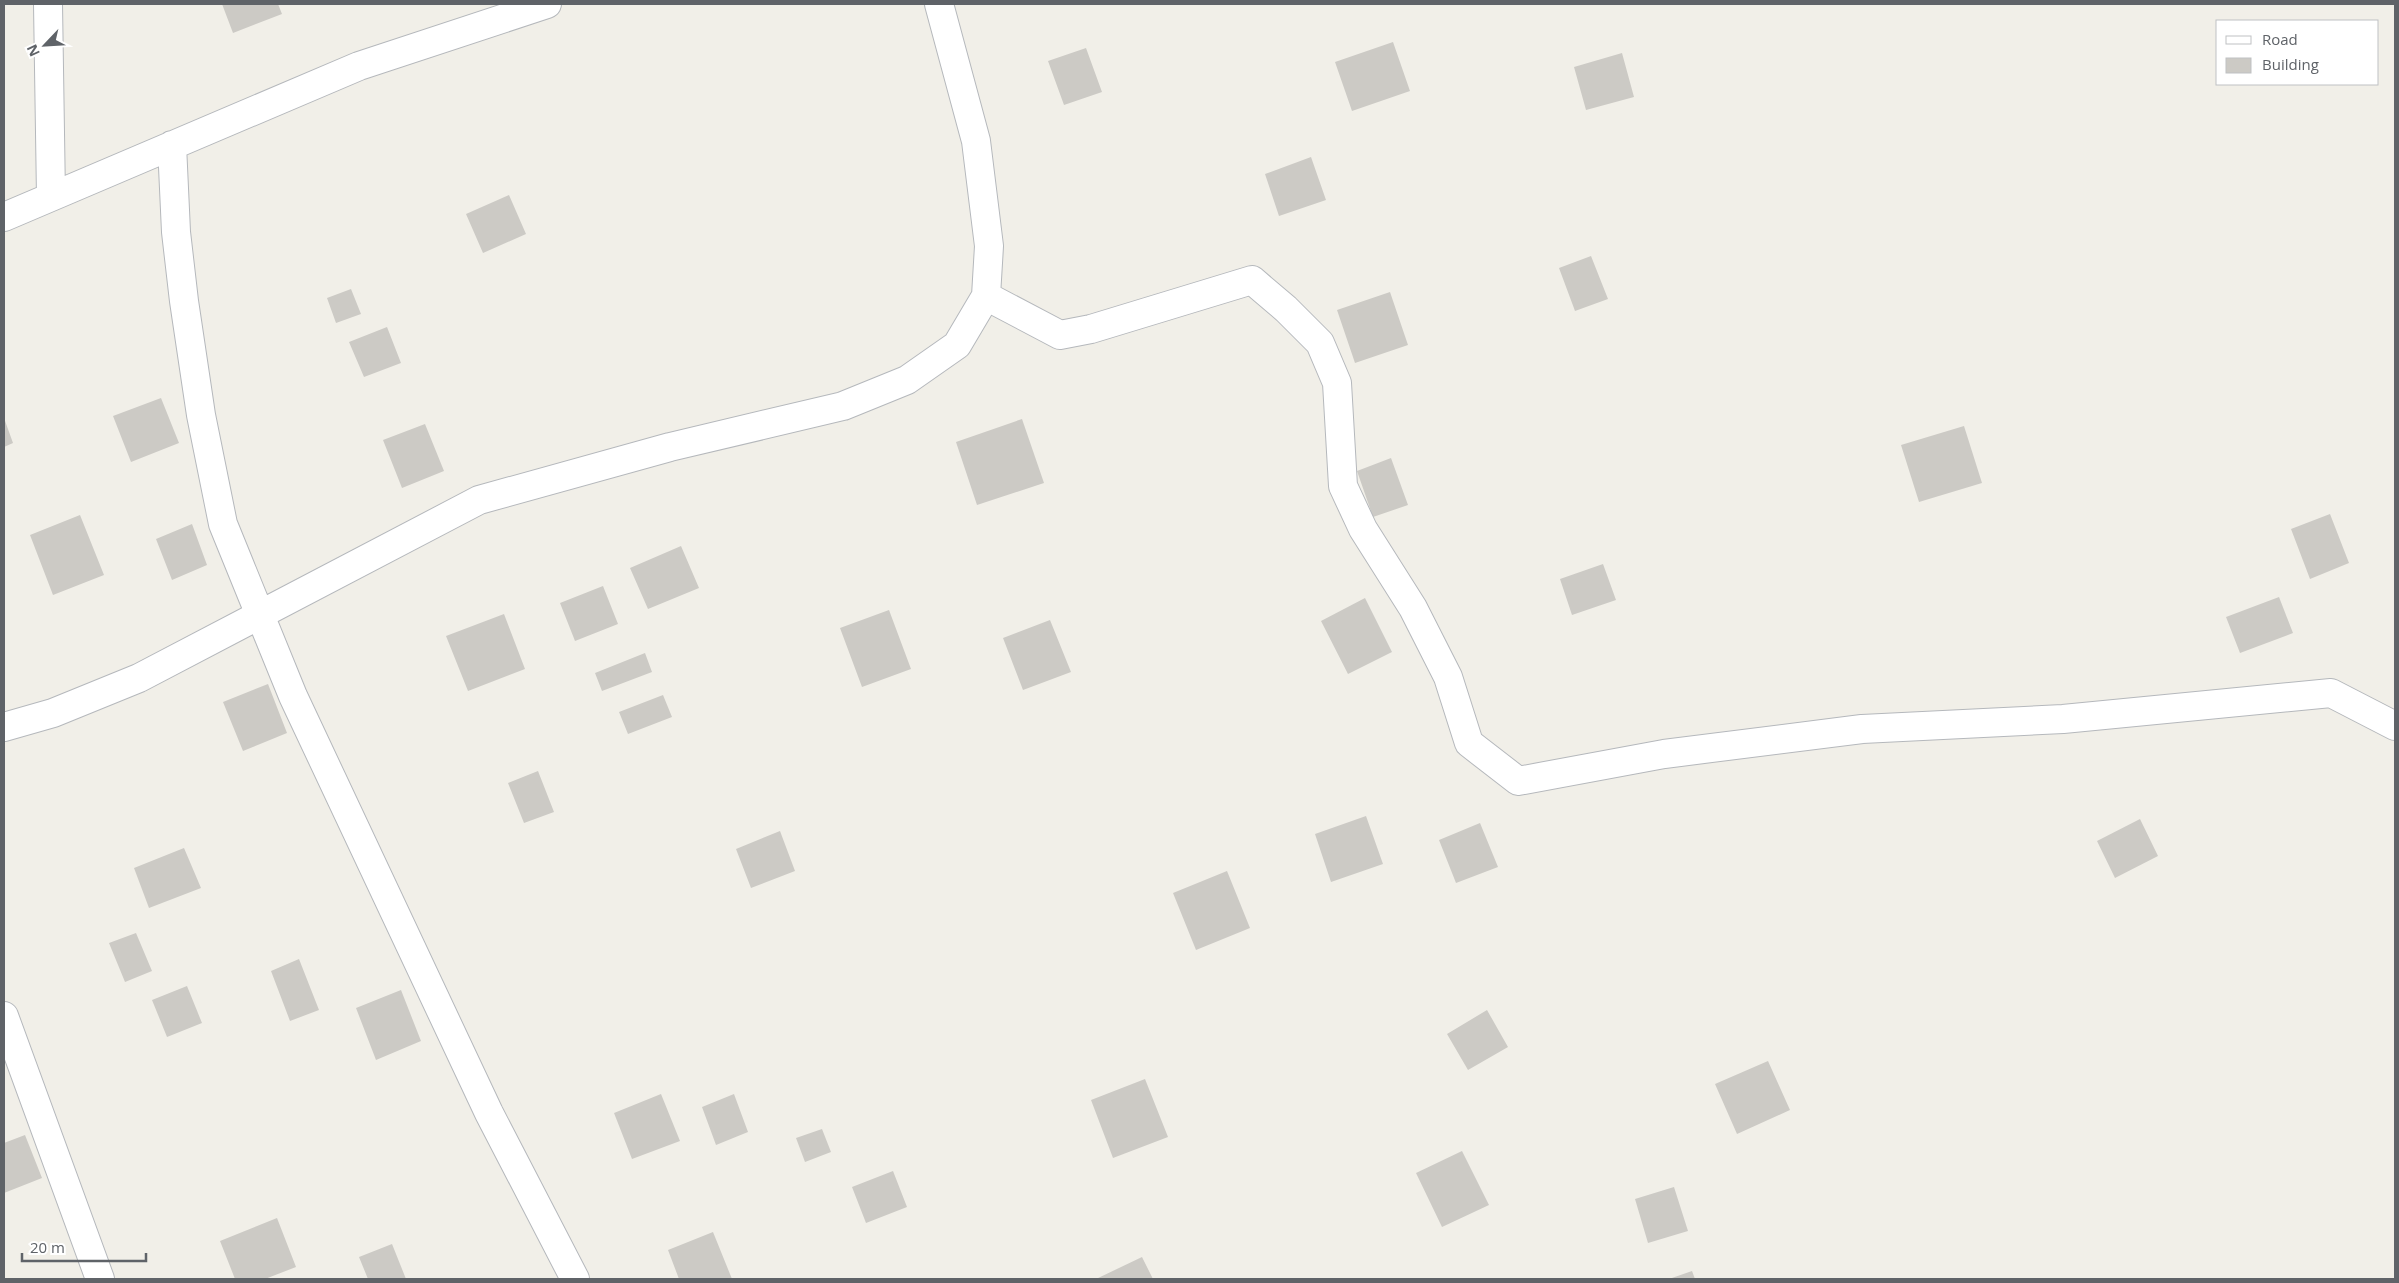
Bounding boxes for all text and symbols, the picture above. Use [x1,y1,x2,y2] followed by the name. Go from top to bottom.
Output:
[20,20,70,70] north arrow
[2216,20,2379,85] legend
[2262,29,2298,49] text: Road
[22,42,44,60] text: N
[2262,54,2319,74] text: Building
[22,1230,146,1262] scale bar
[30,1237,65,1257] text: 20 m

